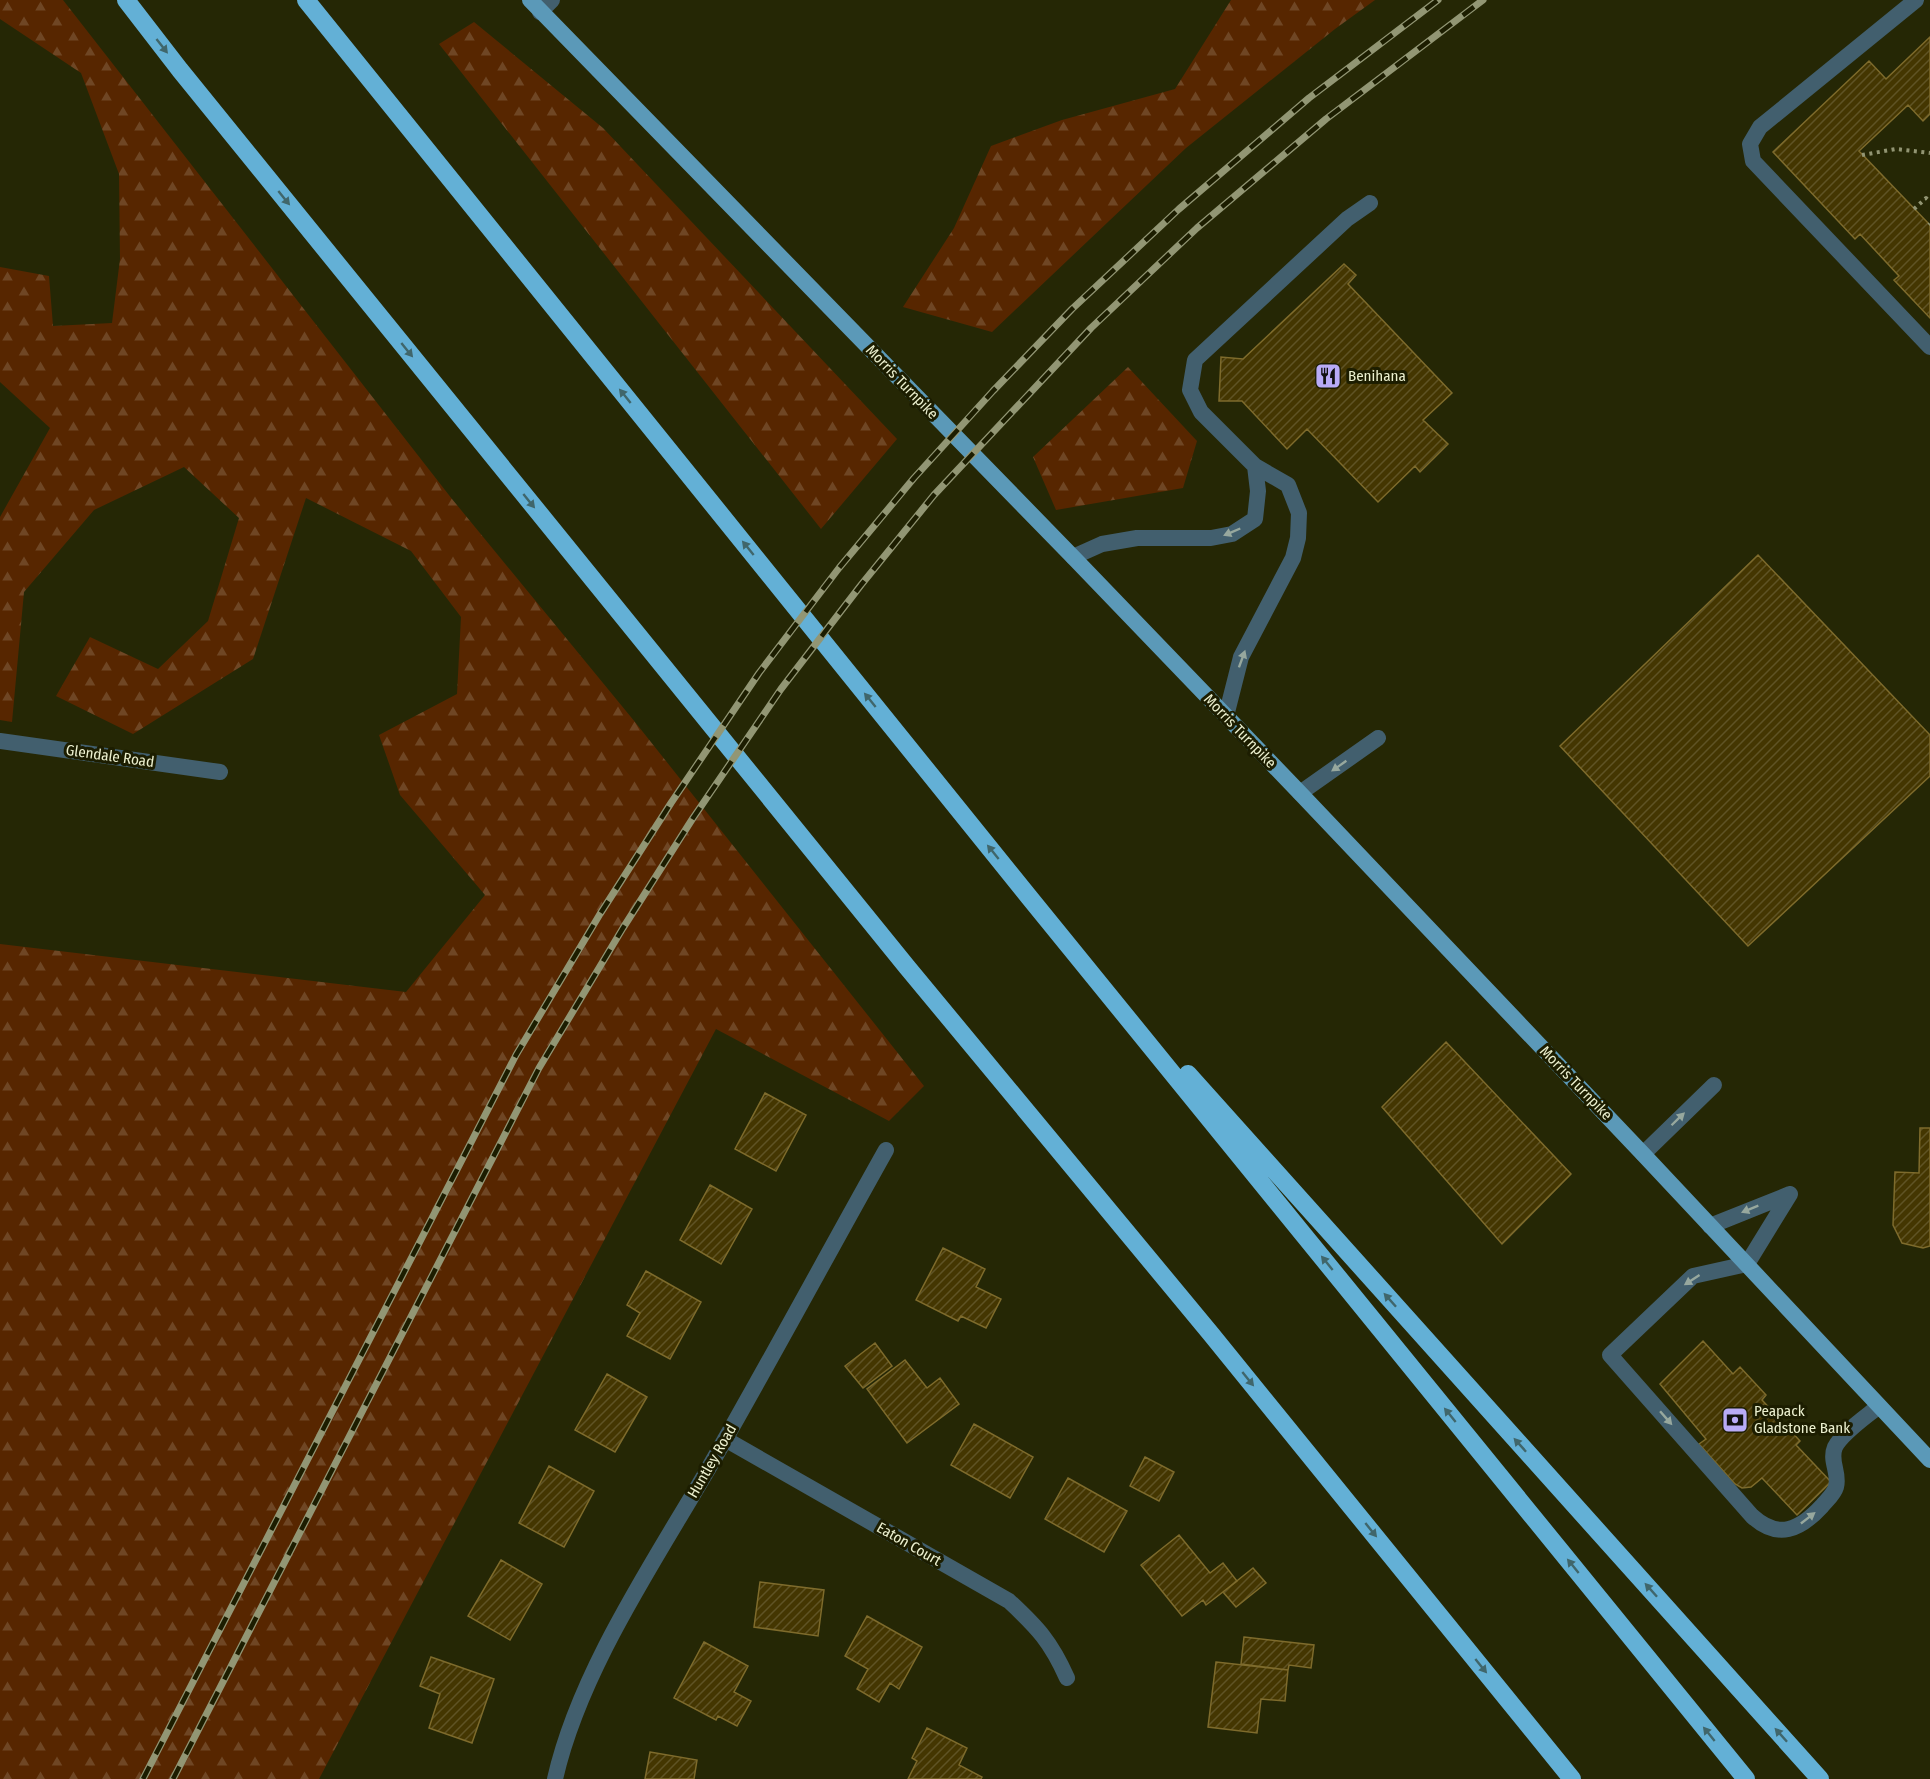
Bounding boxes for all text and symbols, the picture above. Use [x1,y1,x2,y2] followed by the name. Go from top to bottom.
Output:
[155,39,167,54] one-way arrow
[277,190,290,206] one-way arrow
[862,341,942,423] street label: Morris Turnpike
[400,342,413,358] one-way arrow
[1313,361,1343,391] restaurant icon: Benihana
[1348,367,1406,385] place label: Benihana
[619,388,632,404] one-way arrow
[523,493,536,509] one-way arrow
[1223,527,1241,537] one-way arrow
[741,540,754,556] one-way arrow
[1237,650,1247,668] one-way arrow
[1200,690,1280,772] street label: Morris Turnpike
[864,692,877,708] one-way arrow
[65,741,155,771] street label: Glendale Road
[1331,760,1347,771] one-way arrow
[987,844,999,859] one-way arrow
[1536,1042,1616,1124] street label: Morris Turnpike
[1671,1113,1685,1127] one-way arrow
[1741,1205,1759,1215] one-way arrow
[1320,1255,1333,1271] one-way arrow
[1683,1274,1700,1285] one-way arrow
[1384,1293,1397,1308] one-way arrow
[1241,1372,1253,1387] one-way arrow
[1754,1402,1850,1437] place label: Peapack Gladstone Bank
[1720,1405,1750,1435] bank icon: Peapack Gladstone Bank
[1444,1407,1456,1422] one-way arrow
[1659,1410,1672,1425] one-way arrow
[684,1421,740,1501] street label: Huntley Road
[1514,1438,1527,1453] one-way arrow
[1800,1512,1816,1524] one-way arrow
[874,1518,944,1570] street label: Eaton Court
[1364,1523,1377,1538] one-way arrow
[1566,1558,1579,1574] one-way arrow
[1644,1583,1658,1597] one-way arrow
[1475,1658,1488,1674] one-way arrow
[1703,1726,1716,1741] one-way arrow
[1774,1728,1788,1743] one-way arrow

